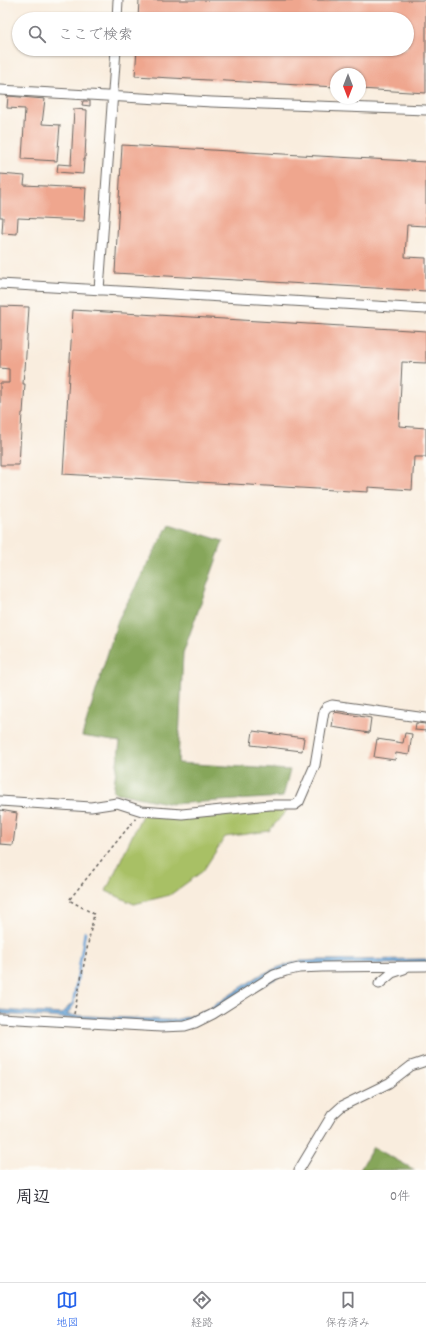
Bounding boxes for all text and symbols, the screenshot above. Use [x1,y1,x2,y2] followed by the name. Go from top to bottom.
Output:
[12,12,414,56] search box
[26,23,48,45] icon: search
[58,25,133,47] text: ここで検索
[330,68,366,104] north arrow
[16,1187,50,1211] text: 周辺
[390,1188,410,1207] text: 0件
[56,1289,78,1332] tab: 地図
[191,1289,213,1332] tab: 経路
[326,1289,370,1332] tab: 保存済み

